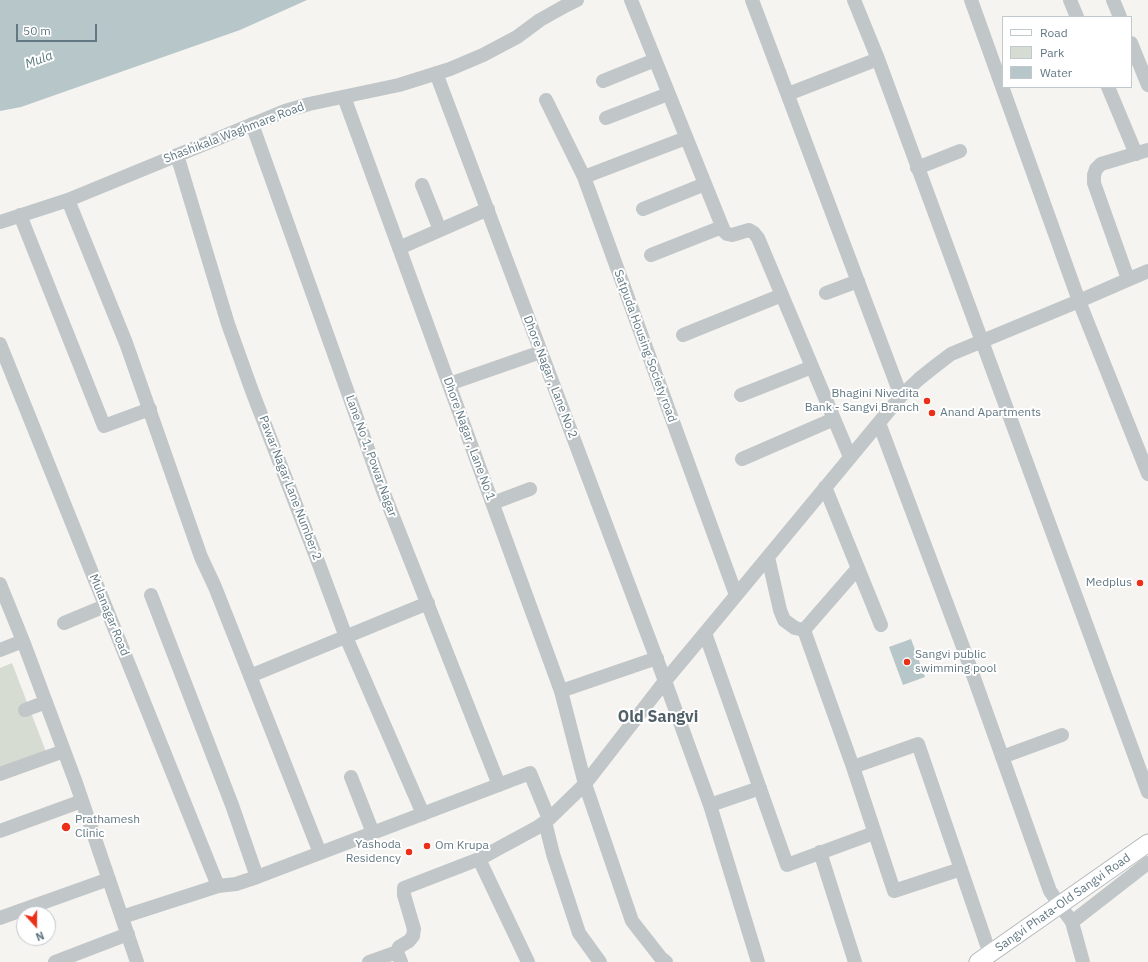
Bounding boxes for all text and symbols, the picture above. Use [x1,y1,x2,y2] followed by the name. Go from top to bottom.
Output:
[18,16,99,42] scale bar
[1002,16,1132,88] legend
[23,23,51,38] text: 50 m
[1040,25,1068,40] text: Road
[1040,45,1064,60] text: Park
[23,48,55,72] water label: Mula
[1040,65,1072,80] text: Water
[162,100,306,166] street label: Shashikala Waghmare Road
[611,268,679,424] street label: Satpuda Housing Society road
[520,314,580,440] street label: Dhore Nagar , Lane No 2
[440,375,498,503] street label: Dhore Nagar , Lane No 1
[805,387,919,415] place label: Bhagini Nivedita Bank - Sangvi Branch
[342,393,400,519] street label: Lane No 1, Powar Nagar
[922,396,932,406] marker: Bhagini Nivedita Bank - Sangvi Branch
[940,406,1041,420] place label: Anand Apartments
[927,408,937,418] marker: Anand Apartments
[256,414,324,562] street label: Pawar Nagar Lane Number 2
[86,572,132,658] street label: Mulanagar Road
[1086,576,1132,590] place label: Medplus
[1135,578,1145,588] marker: Medplus
[915,648,997,676] place label: Sangvi public swimming pool
[902,657,912,667] marker: Sangvi public swimming pool
[618,707,698,727] district label: Old Sangvi
[75,813,140,841] place label: Prathamesh Clinic
[60,821,72,833] marker: Prathamesh Clinic
[346,838,401,866] place label: Yashoda Residency
[435,839,489,853] place label: Om Krupa
[422,841,432,851] marker: Om Krupa
[404,847,414,857] marker: Yashoda Residency
[993,851,1133,955] street label: Sangvi Phata-Old Sangvi Road
[16,906,56,946] north arrow
[34,928,46,944] text: N

